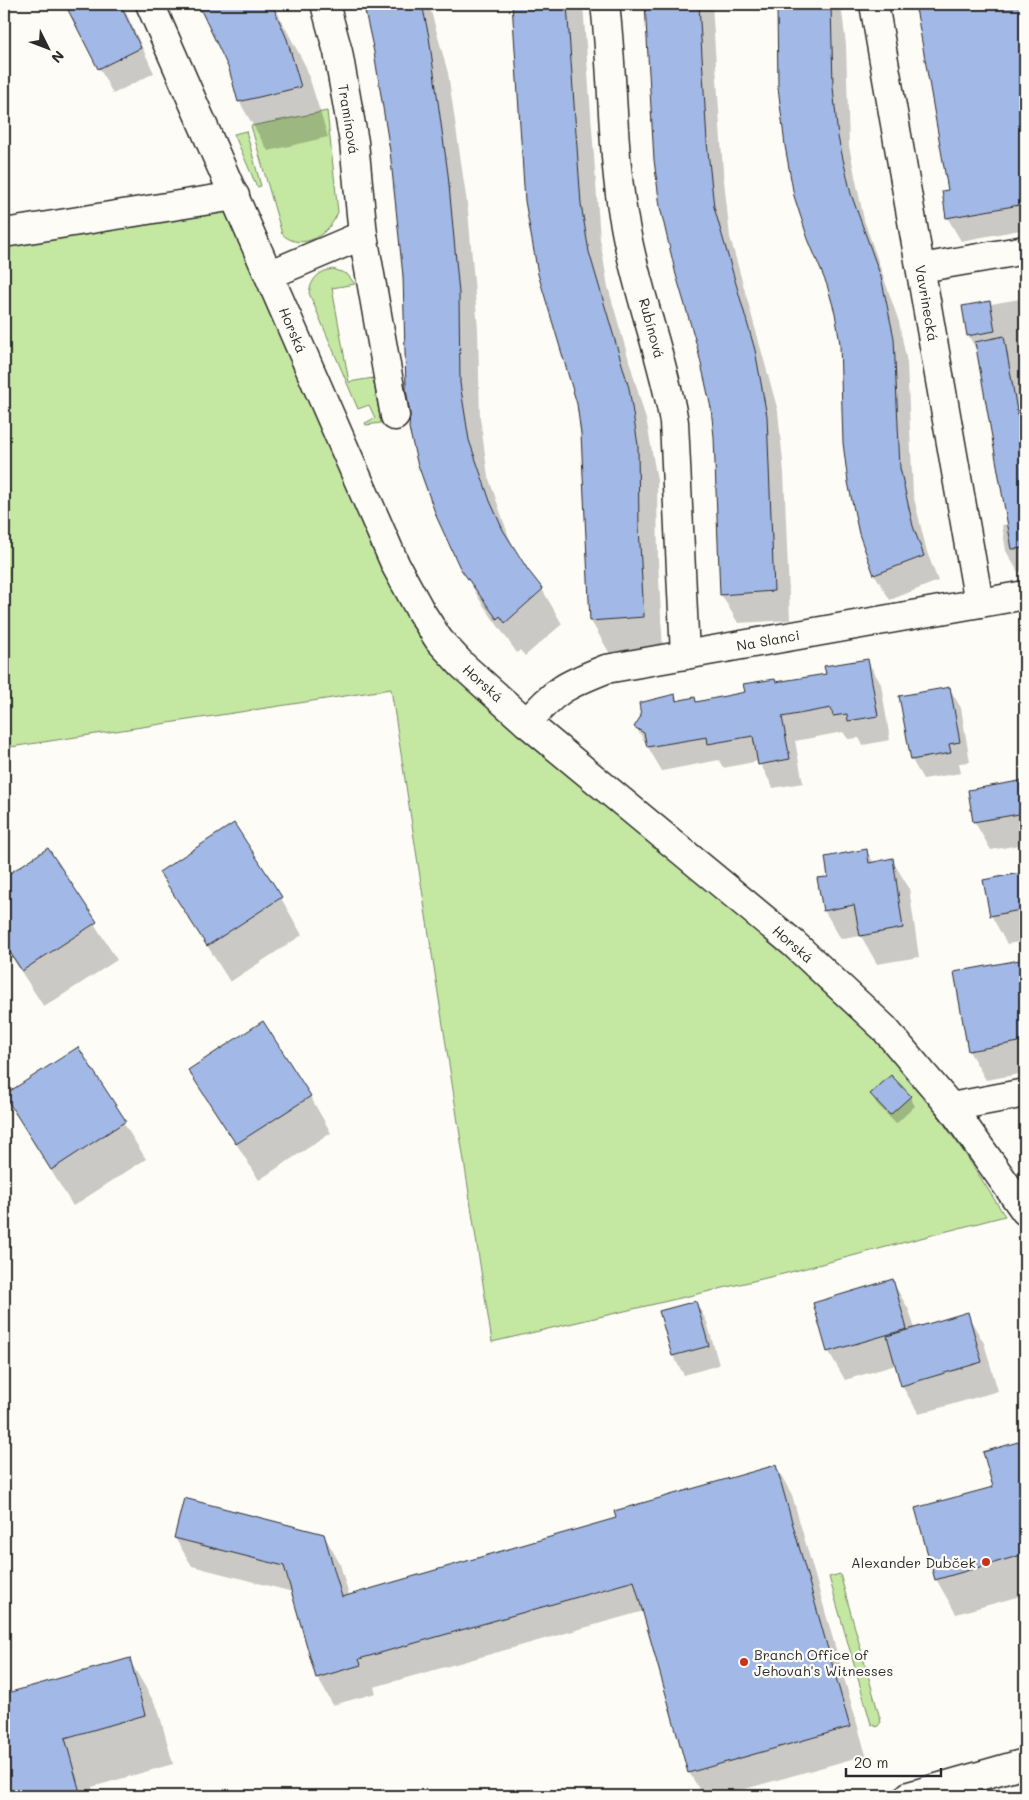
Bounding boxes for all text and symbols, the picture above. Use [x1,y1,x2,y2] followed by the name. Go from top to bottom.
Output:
[22,22,72,72] north arrow
[47,47,69,67] text: N
[334,83,364,155] street label: Tramínová
[911,263,943,343] street label: Vavrinecká
[635,296,669,360] street label: Rubínová
[275,304,311,356] street label: Horská
[735,625,801,655] street label: Na Slanci
[459,660,507,706] street label: Horská
[769,921,817,967] street label: Horská
[851,1553,976,1572] place label: Alexander Dubček
[980,1556,992,1568] marker: Alexander Dubček
[754,1645,893,1680] place label: Branch Office of Jehovah's Witnesses
[738,1656,750,1668] marker: Branch Office of Jehovah's Witnesses
[846,1745,942,1777] scale bar
[854,1752,888,1772] text: 20 m

